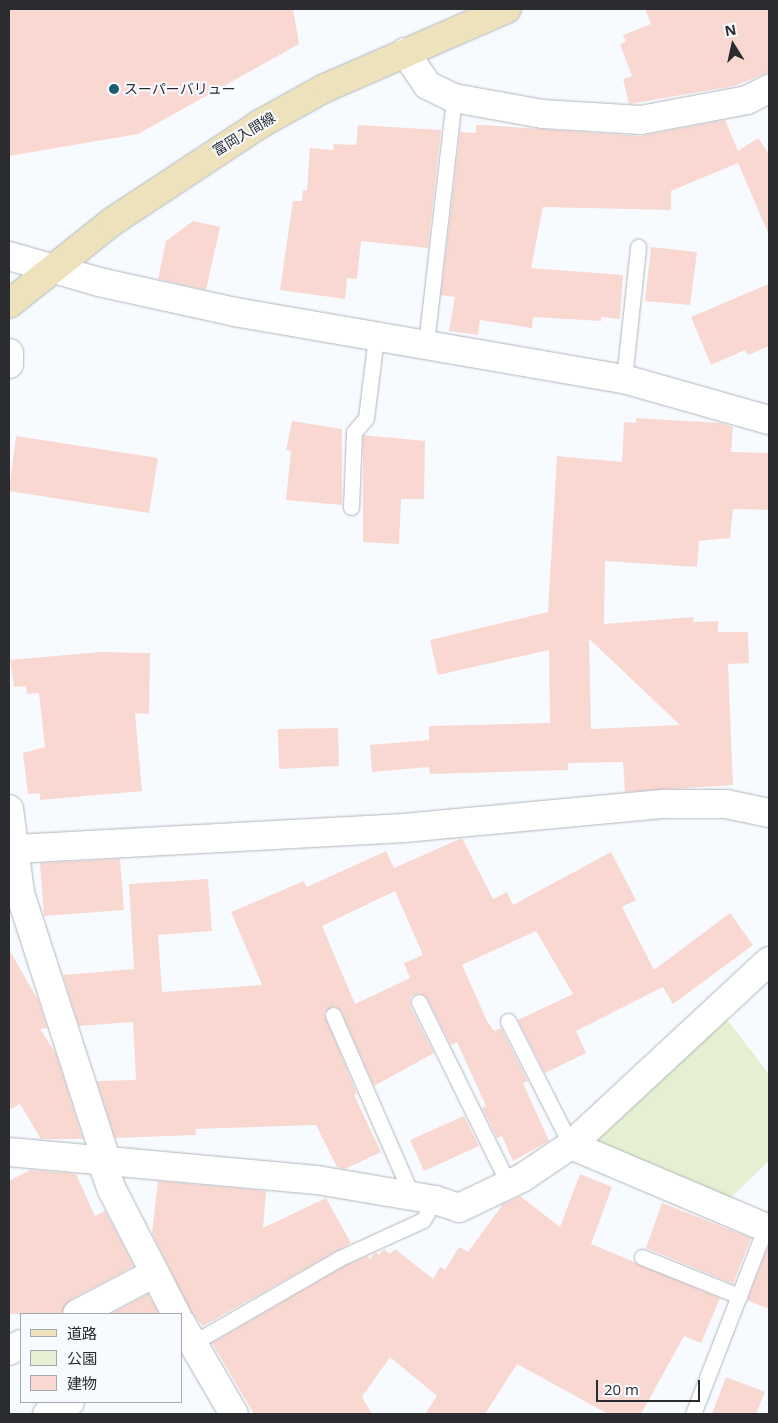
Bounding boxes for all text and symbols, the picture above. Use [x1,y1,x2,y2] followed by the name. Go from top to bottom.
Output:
[723,19,738,40] text: N
[708,20,758,70] north arrow
[124,81,236,97] place label: スーパーバリュー
[108,83,120,95] marker: スーパーバリュー
[210,109,278,159] street label: 富岡入間線
[20,1313,182,1403] legend
[67,1323,97,1343] text: 道路
[67,1348,97,1368] text: 公園
[598,1370,702,1402] scale bar
[67,1373,97,1393] text: 建物
[604,1379,639,1399] text: 20 m

